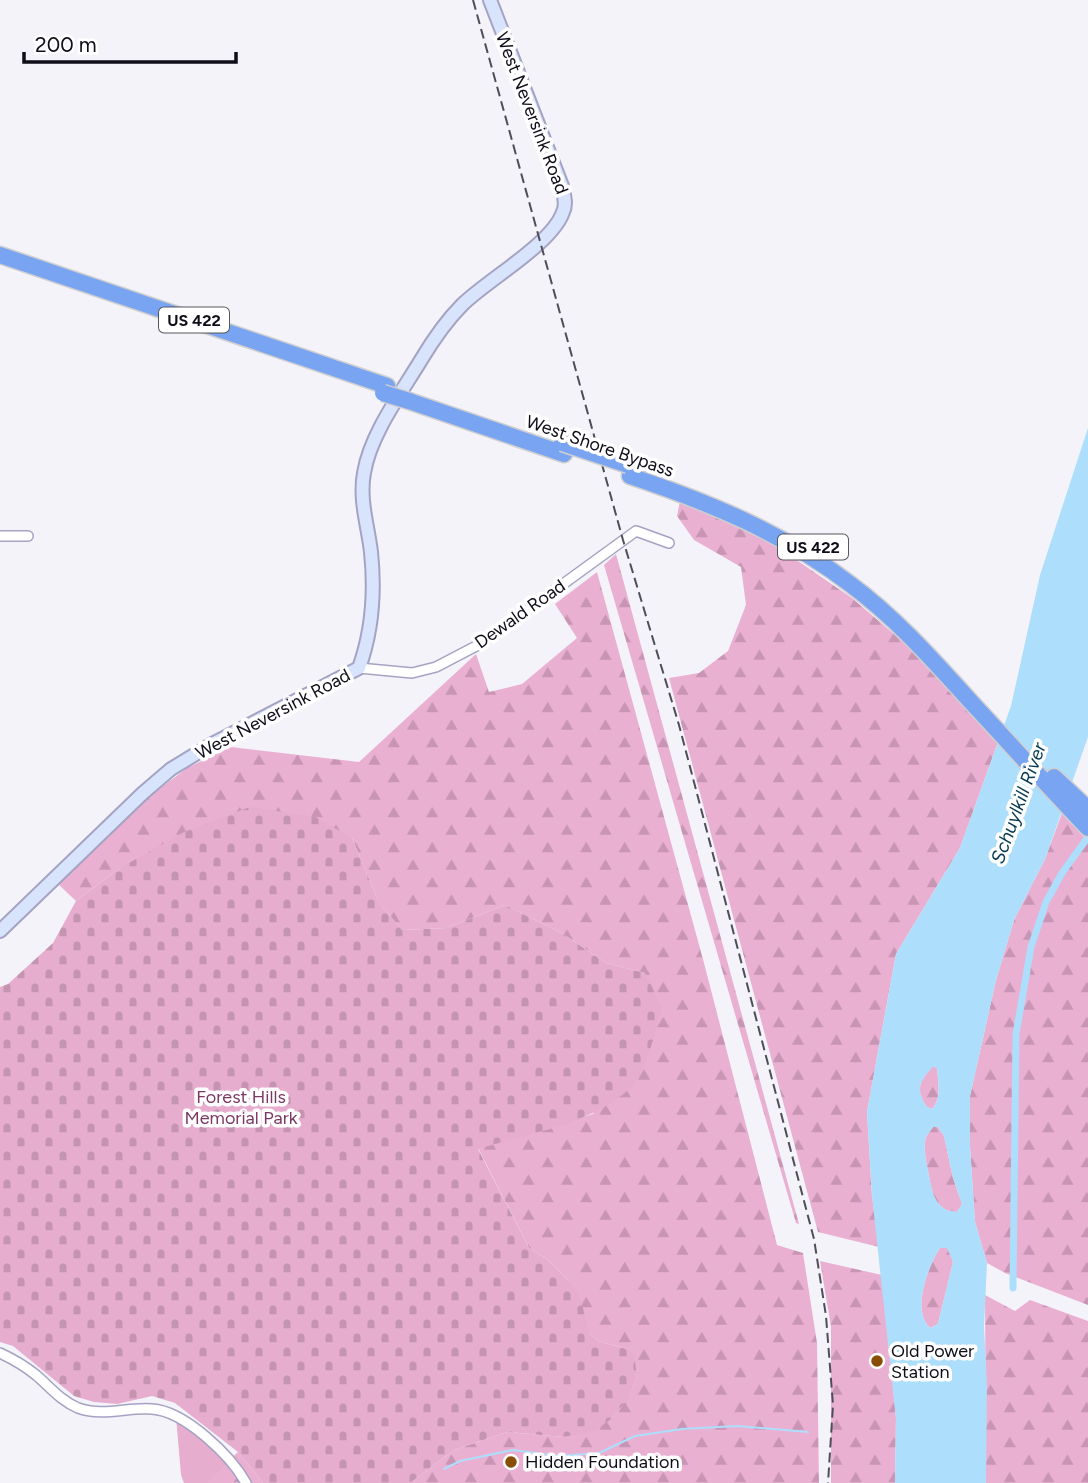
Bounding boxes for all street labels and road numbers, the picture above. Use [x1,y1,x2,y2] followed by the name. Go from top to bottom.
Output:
[491,29,573,197] street label: West Neversink Road
[159,308,229,332] road number: US 422
[523,410,677,482] street label: West Shore Bypass
[778,534,848,560] road number: US 422
[470,575,570,653] street label: Dewald Road
[192,664,354,764] street label: West Neversink Road

